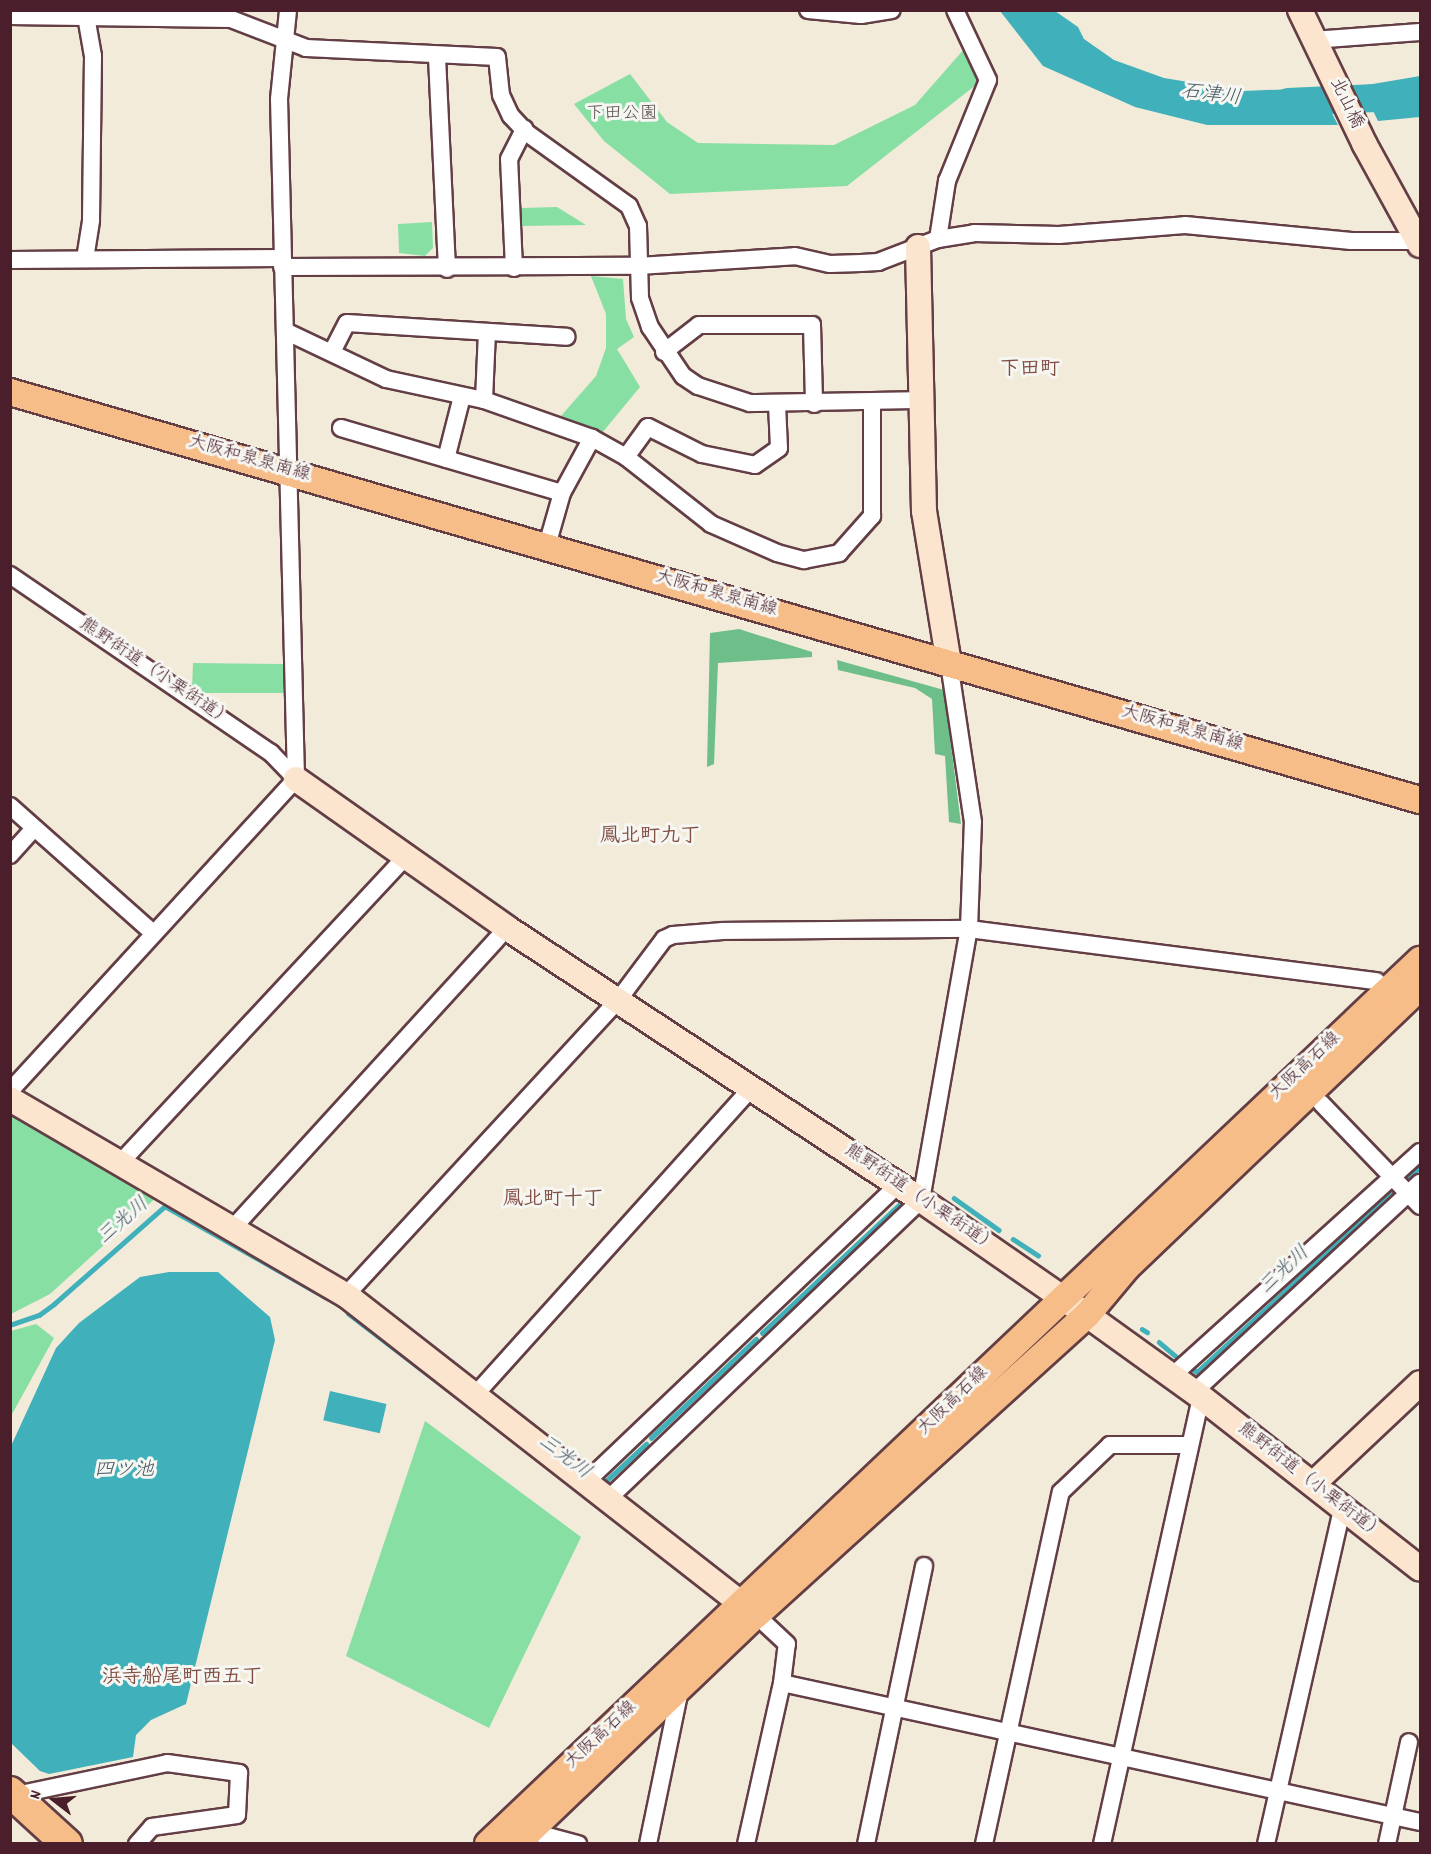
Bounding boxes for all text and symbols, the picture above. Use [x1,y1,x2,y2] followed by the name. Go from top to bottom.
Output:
[1323,75,1367,133] street label: 北山橋
[1180,80,1242,112] water label: 石津川
[586,104,658,126] park label: 下田公園
[1000,358,1060,382] district label: 下田町
[185,432,313,488] street label: 大阪和泉泉南線
[652,567,780,623] street label: 大阪和泉泉南線
[74,615,236,733] street label: 熊野街道（小栗街道）
[1118,702,1246,758] street label: 大阪和泉泉南線
[600,825,700,849] district label: 鳳北町九丁
[1266,1028,1346,1106] street label: 大阪高石線
[839,1141,1001,1259] street label: 熊野街道（小栗街道）
[503,1188,603,1212] district label: 鳳北町十丁
[93,1193,155,1251] water label: 三光川
[1255,1242,1315,1300] water label: 三光川
[914,1363,994,1441] street label: 大阪高石線
[1232,1419,1388,1547] street label: 熊野街道（小栗街道）
[533,1430,595,1486] water label: 三光川
[94,1459,154,1483] water label: 四ツ池
[102,1666,262,1690] district label: 浜寺船尾町西五丁
[562,1697,642,1775] street label: 大阪高石線
[24,1770,84,1830] north arrow
[24,1788,48,1802] text: N

